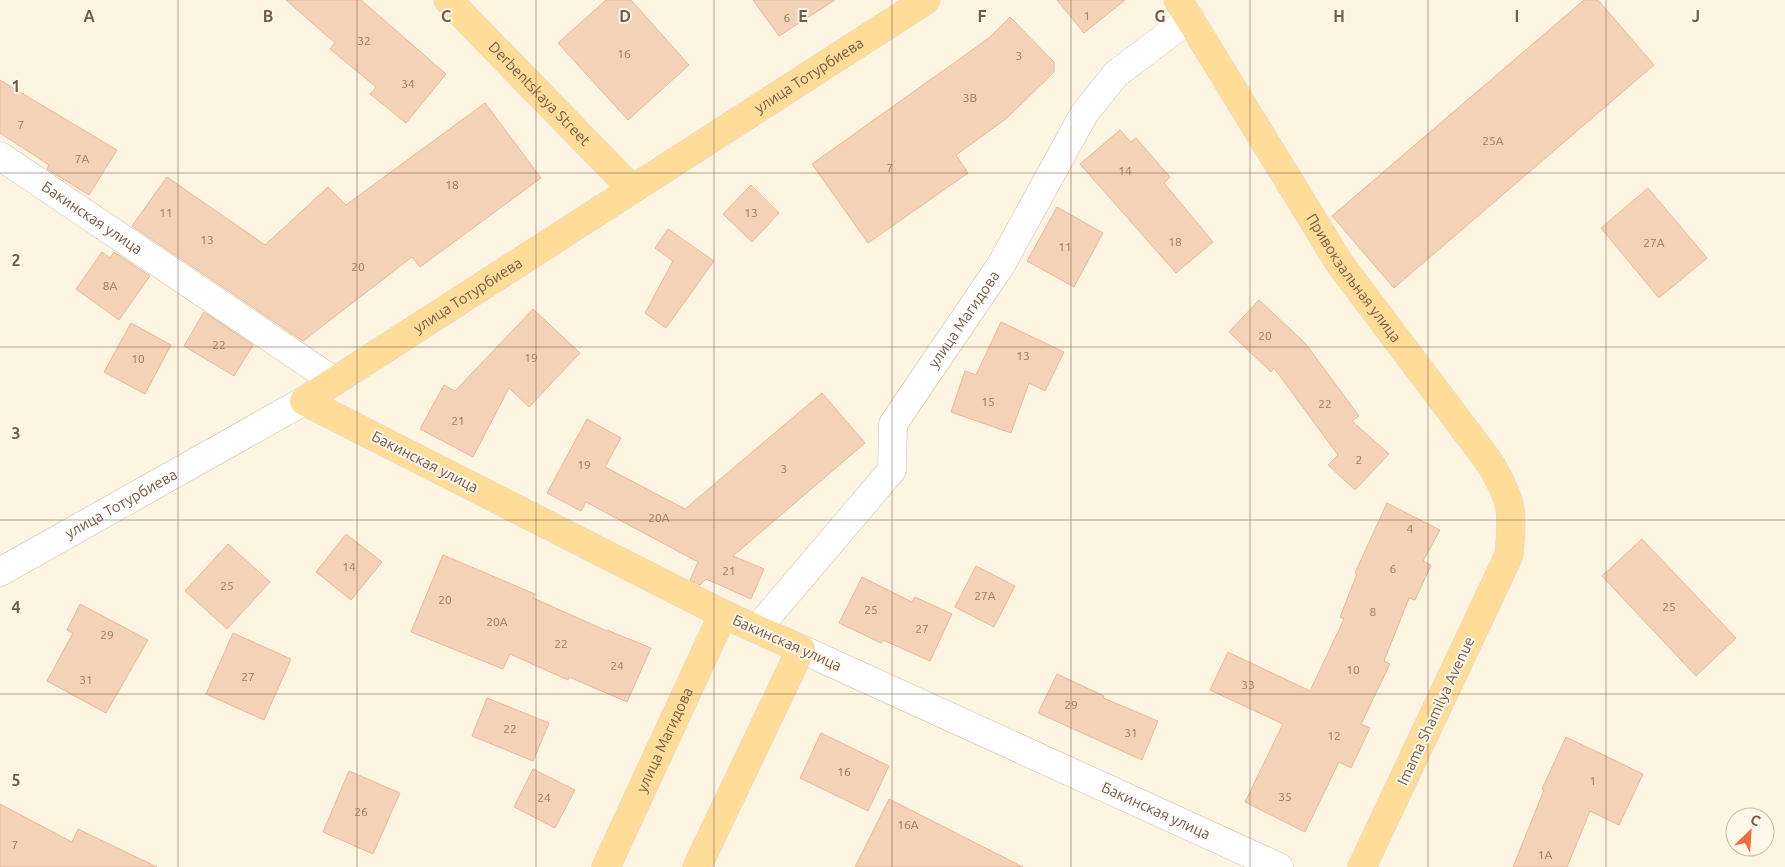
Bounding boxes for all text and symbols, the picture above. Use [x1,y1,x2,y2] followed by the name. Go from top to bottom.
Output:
[83,7,95,25] text: A
[263,7,273,25] text: B
[441,7,451,25] text: C
[619,7,631,25] text: D
[798,7,808,25] text: E
[978,7,987,25] text: F
[1154,7,1166,25] text: G
[1333,7,1345,25] text: H
[1515,7,1519,25] text: I
[1692,7,1700,25] text: J
[1084,9,1090,22] house number: 1
[784,11,791,24] house number: 6
[357,34,371,47] house number: 32
[751,34,866,116] street label: улица Тотурбиева
[485,38,594,149] street label: Derbentskaya Street
[617,47,631,60] house number: 16
[1016,49,1022,62] house number: 3
[11,77,21,95] text: 1
[401,77,415,90] house number: 34
[963,91,977,104] house number: 3В
[18,118,24,131] house number: 7
[1482,134,1504,147] house number: 25А
[75,152,89,165] house number: 7А
[887,161,893,174] house number: 7
[1118,164,1132,177] house number: 14
[39,178,146,257] street label: Бакинская улица
[445,178,459,191] house number: 18
[159,206,173,219] house number: 11
[744,206,758,219] house number: 13
[1303,210,1405,345] street label: Привокзальная улица
[200,233,214,246] house number: 13
[1168,235,1182,248] house number: 18
[1643,236,1665,249] house number: 27А
[1058,240,1072,253] house number: 11
[11,251,21,269] text: 2
[410,254,525,336] street label: улица Тотурбиева
[351,260,365,273] house number: 20
[925,267,1003,371] street label: улица Магидова
[103,279,117,292] house number: 8А
[1258,329,1272,342] house number: 20
[212,338,226,351] house number: 22
[1016,349,1030,362] house number: 13
[524,351,538,364] house number: 19
[131,352,145,365] house number: 10
[981,395,995,408] house number: 15
[1318,397,1332,410] house number: 22
[451,414,465,427] house number: 21
[11,424,21,442] text: 3
[369,427,481,496] street label: Бакинская улица
[1356,453,1362,466] house number: 2
[577,458,591,471] house number: 19
[781,462,787,475] house number: 3
[62,465,180,542] street label: улица Тотурбиева
[648,511,670,524] house number: 20А
[1407,522,1414,535] house number: 4
[342,560,356,573] house number: 14
[1390,562,1397,575] house number: 6
[722,564,736,577] house number: 21
[220,579,234,592] house number: 25
[974,589,996,602] house number: 27А
[438,593,452,606] house number: 20
[11,598,21,616] text: 4
[1662,600,1676,613] house number: 25
[864,603,878,616] house number: 25
[1370,605,1377,618] house number: 8
[730,611,844,674] street label: Бакинская улица
[486,615,508,628] house number: 20А
[915,622,929,635] house number: 27
[100,628,114,641] house number: 29
[1394,634,1478,788] street label: Imama Shamilya Avenue
[554,637,568,650] house number: 22
[610,659,624,672] house number: 24
[1346,663,1360,676] house number: 10
[241,670,255,683] house number: 27
[79,673,93,686] house number: 31
[1241,678,1255,691] house number: 33
[633,685,696,795] street label: улица Магидова
[1064,698,1078,711] house number: 29
[503,722,517,735] house number: 22
[1124,726,1138,739] house number: 31
[1327,729,1341,742] house number: 12
[837,765,851,778] house number: 16
[11,771,21,789] text: 5
[1590,774,1596,787] house number: 1
[1099,778,1213,842] street label: Бакинская улица
[1278,790,1292,803] house number: 35
[537,791,551,804] house number: 24
[354,805,368,818] house number: 26
[1725,807,1775,857] north arrow
[1748,811,1763,829] text: С
[897,818,919,831] house number: 16А
[12,838,18,851] house number: 7
[1538,848,1552,861] house number: 1А

